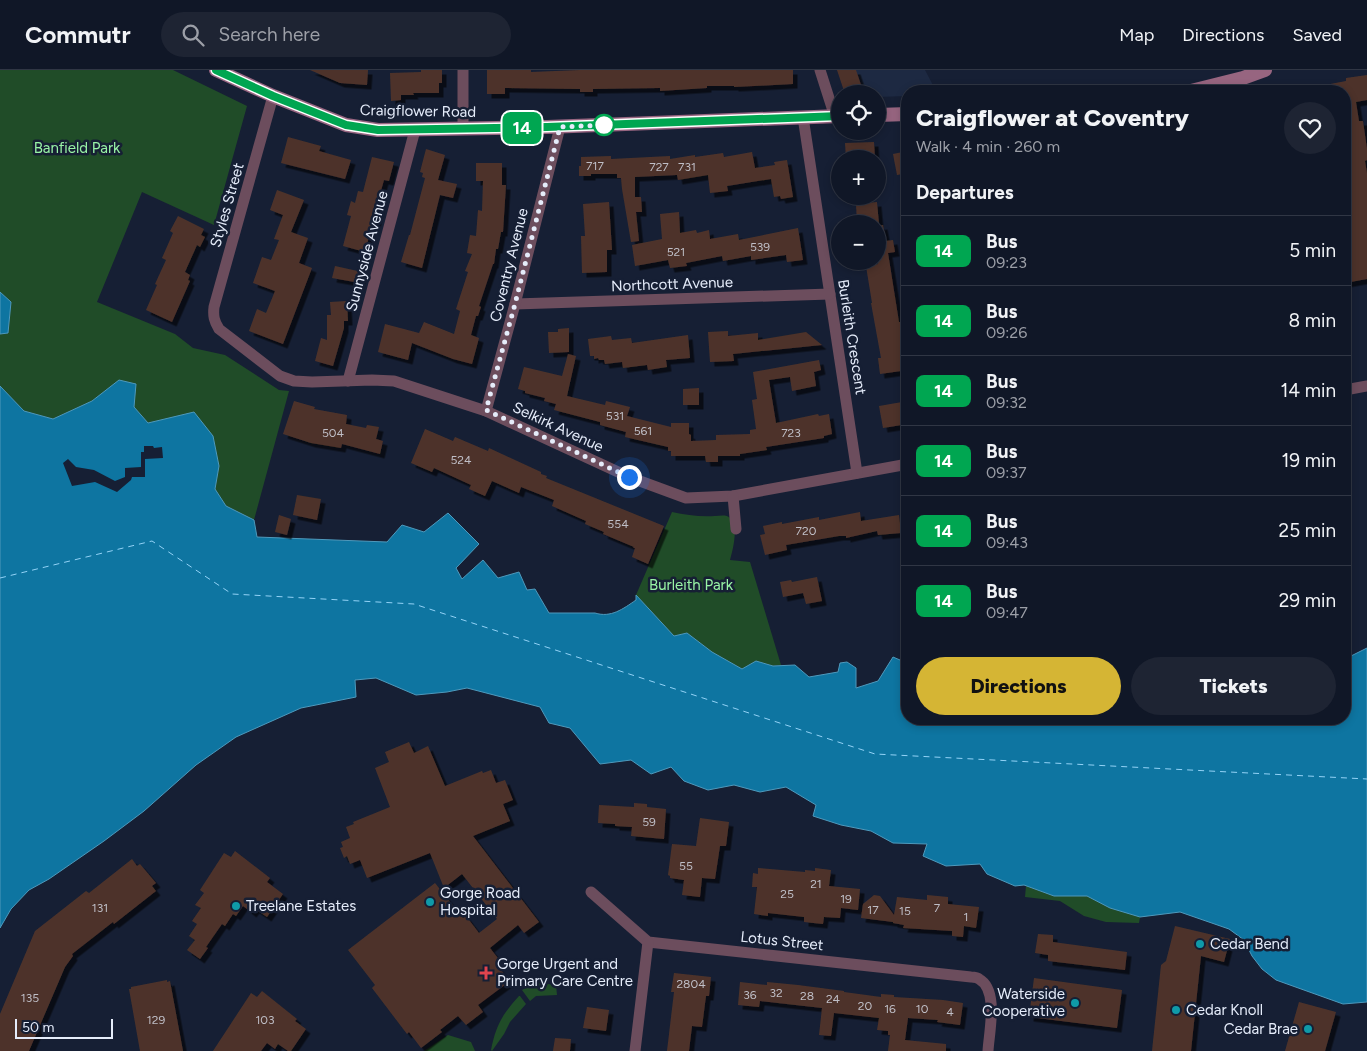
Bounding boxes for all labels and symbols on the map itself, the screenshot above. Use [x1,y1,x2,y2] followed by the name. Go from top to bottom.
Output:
[360,101,476,121] street label: Craigflower Road
[500,112,544,144] line badge: 14
[593,114,615,136] unlabelled marker
[34,139,121,157] park label: Banfield Park
[586,159,604,173] house number: 717
[206,160,248,249] street label: Styles Street
[649,160,669,174] house number: 727
[678,160,696,174] house number: 731
[342,189,392,313] street label: Sunnyside Avenue
[486,206,532,324] street label: Coventry Avenue
[750,240,770,254] house number: 539
[667,245,685,259] house number: 521
[611,273,733,295] street label: Northcott Avenue
[834,278,870,396] street label: Burleith Crescent
[510,398,606,456] street label: Selkirk Avenue
[606,409,624,423] house number: 531
[634,424,652,438] house number: 561
[322,426,345,440] house number: 504
[781,426,801,440] house number: 723
[450,453,472,467] house number: 524
[617,465,642,490] your location
[607,517,629,531] house number: 554
[796,524,817,538] house number: 720
[649,576,734,594] park label: Burleith Park
[642,815,656,829] house number: 59
[679,859,693,873] house number: 55
[810,877,822,891] house number: 21
[440,884,520,919] place label: Gorge Road Hospital
[780,887,794,901] house number: 25
[840,892,852,906] house number: 19
[424,896,436,908] marker: Gorge Road Hospital
[246,897,356,915] place label: Treelane Estates
[230,900,242,912] marker: Treelane Estates
[92,901,108,915] house number: 131
[934,901,941,915] house number: 7
[867,903,879,917] house number: 17
[899,904,911,918] house number: 15
[964,910,968,924] house number: 1
[740,928,825,954] street label: Lotus Street
[1210,935,1289,953] place label: Cedar Bend
[1194,938,1206,950] marker: Cedar Bend
[497,955,633,990] place label: Gorge Urgent and Primary Care Centre
[479,966,493,980] marker: Gorge Urgent and Primary Care Centre
[676,977,706,991] house number: 2804
[982,985,1065,1020] place label: Waterside Cooperative
[769,986,783,1000] house number: 32
[743,988,757,1002] house number: 36
[800,989,814,1003] house number: 28
[21,991,39,1005] house number: 135
[826,992,841,1006] house number: 24
[1069,997,1081,1009] marker: Waterside Cooperative
[858,999,873,1013] house number: 20
[1186,1001,1263,1019] place label: Cedar Knoll
[884,1002,896,1016] house number: 16
[916,1002,929,1016] house number: 10
[1170,1004,1182,1016] marker: Cedar Knoll
[946,1005,954,1019] house number: 4
[147,1013,165,1027] house number: 129
[255,1013,275,1027] house number: 103
[15,1016,112,1039] scale bar
[1224,1020,1298,1038] place label: Cedar Brae
[1302,1023,1314,1035] marker: Cedar Brae

